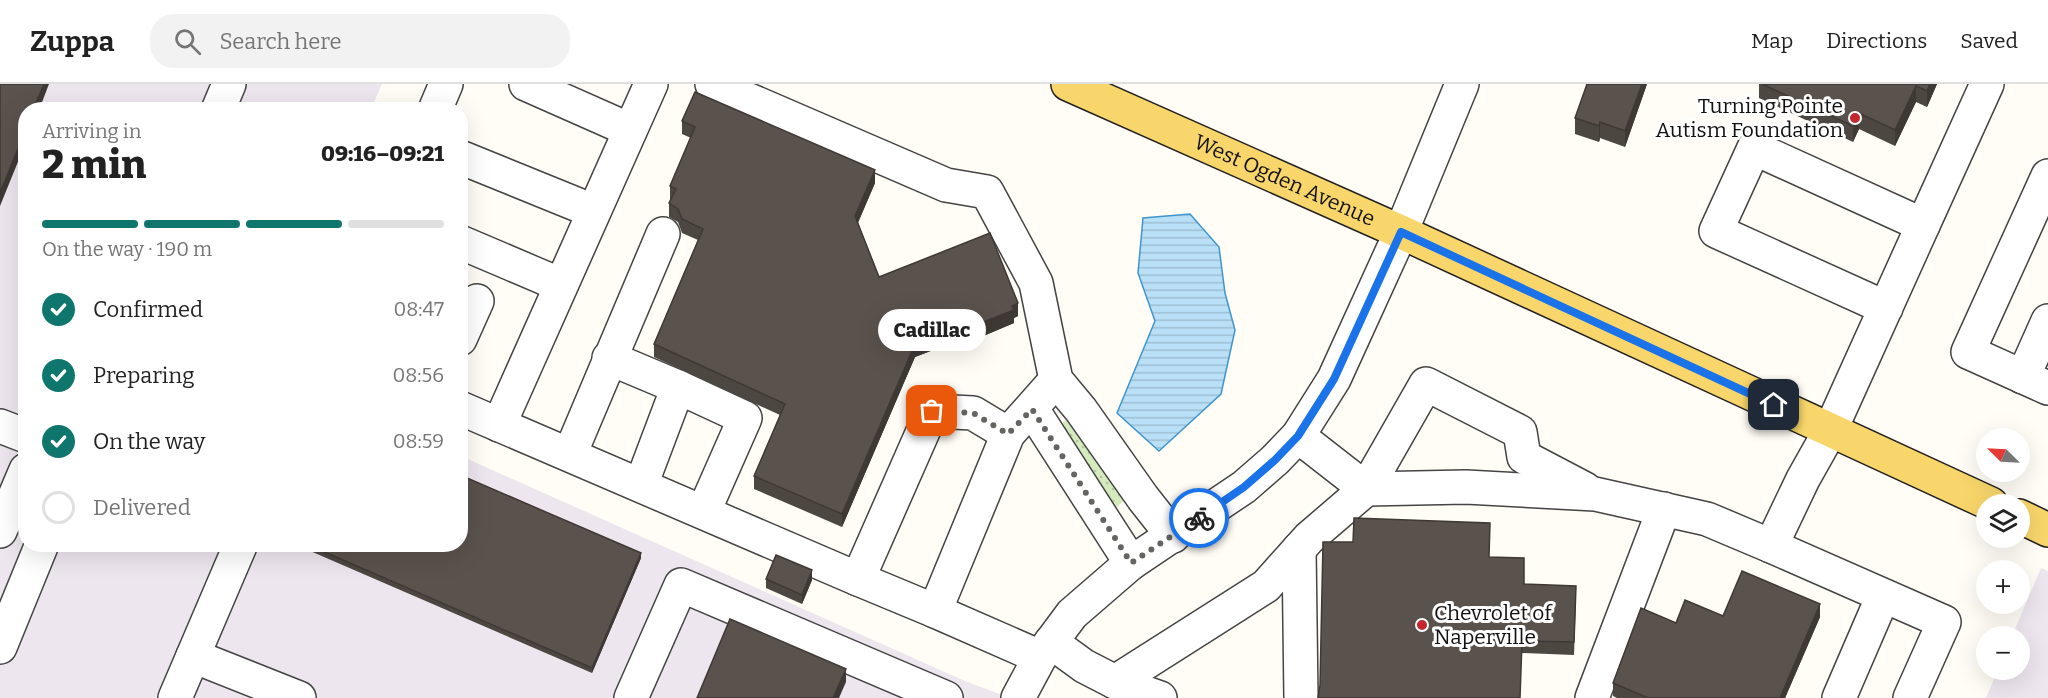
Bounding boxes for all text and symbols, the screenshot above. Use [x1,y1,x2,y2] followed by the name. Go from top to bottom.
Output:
[150,14,570,68] search box
[30,25,114,58] text: Zuppa
[171,25,204,58] icon: search
[219,28,342,55] text: Search here
[1751,28,1793,54] text: Map
[1826,28,1927,54] text: Directions
[1960,28,2018,54] text: Saved
[1655,93,1843,143] place label: Turning Pointe Autism Foundation
[1848,111,1862,125] marker: Turning Pointe Autism Foundation
[42,119,141,143] text: Arriving in
[1190,129,1379,232] street label: West Ogden Avenue
[321,140,444,167] text: 09:16–09:21
[42,142,146,188] text: 2 min
[42,237,212,261] text: On the way · 190 m
[42,293,75,326] icon: check
[93,296,203,323] text: Confirmed
[393,297,444,321] text: 08:47
[878,309,986,351] callout: Cadillac
[894,318,970,342] text: Cadillac
[42,359,75,392] icon: check
[93,362,195,389] text: Preparing
[393,363,444,387] text: 08:56
[1748,379,1799,430] pin
[906,385,957,436] pin
[1757,388,1790,421] icon: home
[915,394,948,427] icon: bag
[42,425,75,458] icon: check
[93,428,205,455] text: On the way
[1976,428,2030,482] north arrow
[1976,428,2030,680] map controls
[393,429,444,453] text: 08:59
[1169,488,1229,548] courier
[93,494,191,521] text: Delivered
[1976,494,2030,548] button: layers
[1183,502,1216,535] icon: bike
[1976,560,2030,614] button: +
[1434,600,1553,650] place label: Chevrolet of Naperville
[1415,618,1429,632] marker: Chevrolet of Naperville
[1976,626,2030,680] button: −

